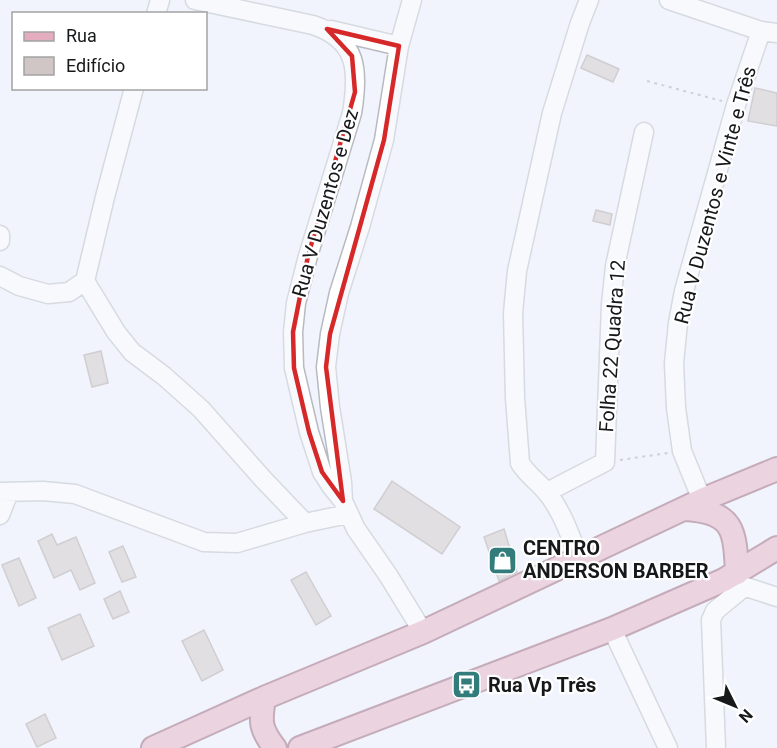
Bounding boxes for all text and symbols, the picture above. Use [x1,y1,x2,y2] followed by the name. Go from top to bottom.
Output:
[12,12,207,90] legend
[66,25,97,46] text: Rua
[66,55,125,76] text: Edifício
[669,64,761,326] street label: Rua V Duzentos e Vinte e Três
[287,106,363,300] street label: Rua V Duzentos e Dez
[594,259,630,433] street label: Folha 22 Quadra 12
[523,536,709,583] place label: CENTRO ANDERSON BARBER
[486,544,518,576] shop icon: CENTRO ANDERSON BARBER
[451,669,483,701] bus stop icon: Rua Vp Três
[488,673,596,697] place label: Rua Vp Três
[705,676,765,736] north arrow
[735,705,756,726] text: N

